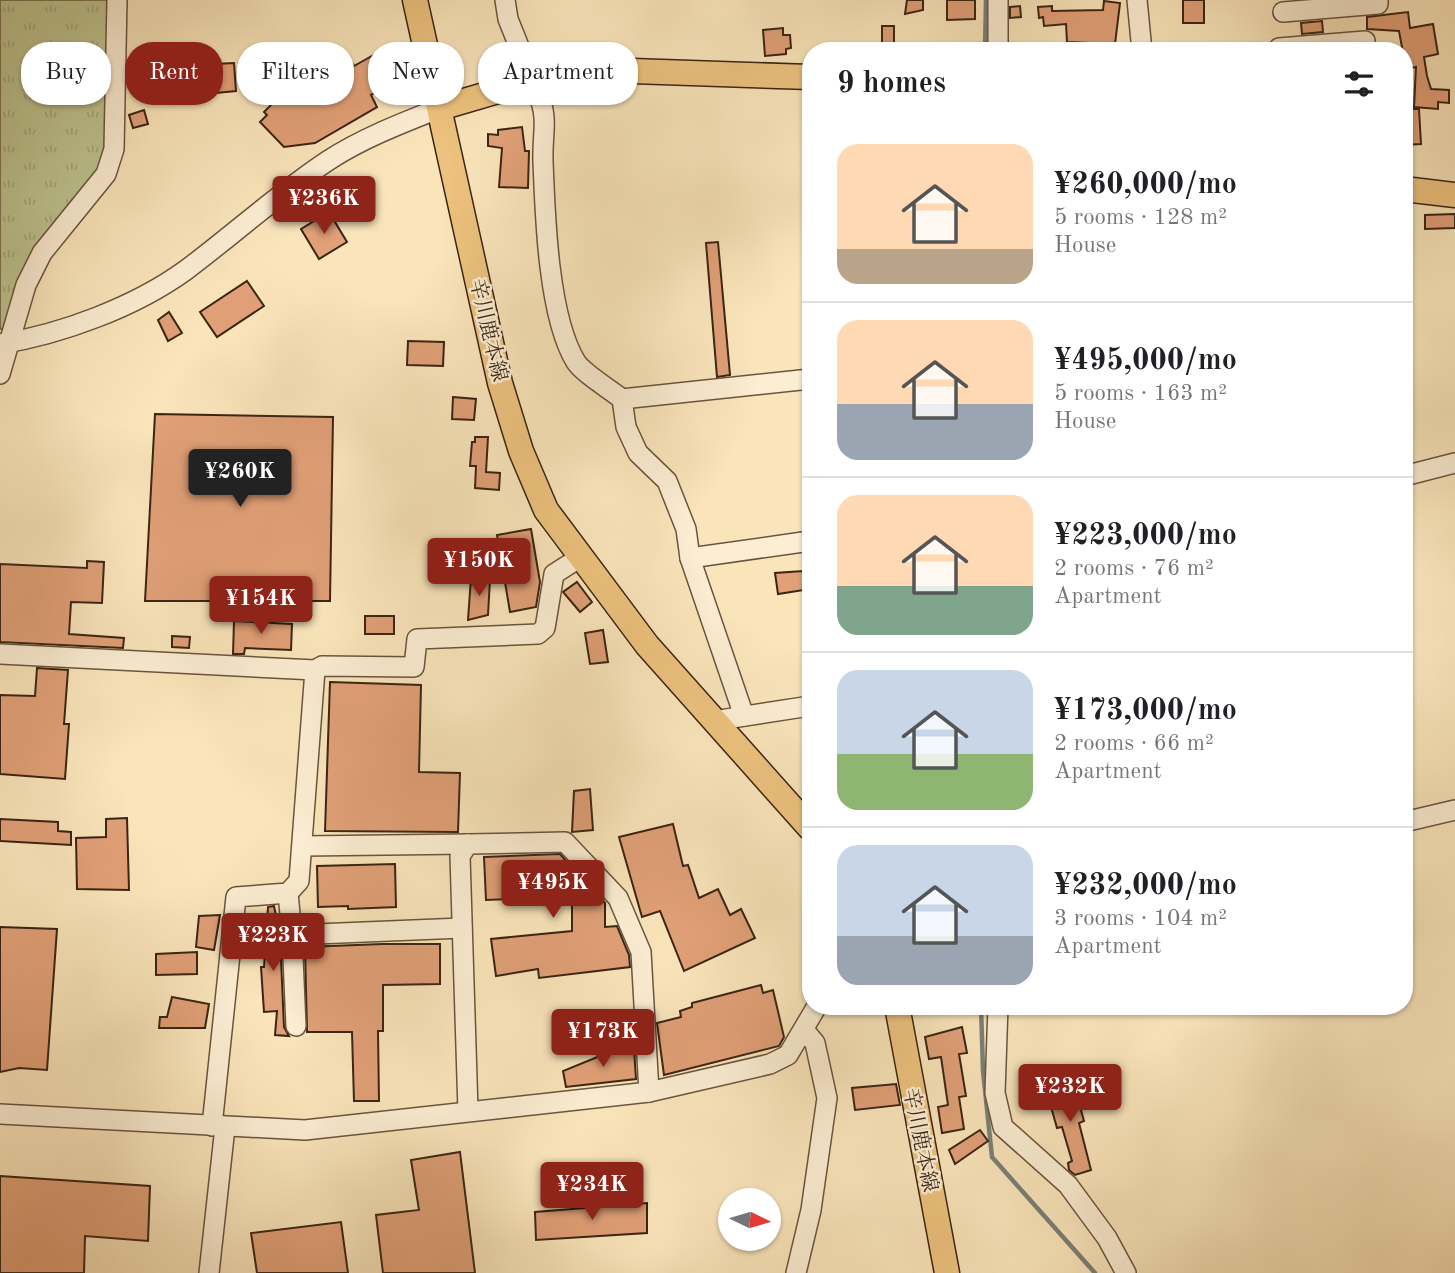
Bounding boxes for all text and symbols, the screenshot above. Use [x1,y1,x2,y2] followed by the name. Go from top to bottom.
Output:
[21,42,111,105] chip: Buy
[125,42,223,105] chip: Rent
[237,42,354,105] chip: Filters
[368,42,464,105] chip: New
[478,42,638,105] chip: Apartment
[1340,65,1378,103] icon: filters
[837,69,946,99] text: 9 homes
[1054,170,1237,200] text: ¥260,000/mo
[893,172,977,256] icon: home
[275,176,373,236] pin: ¥236K
[288,187,360,210] text: ¥236K
[1054,206,1227,229] text: 5 rooms · 128 m²
[1054,234,1116,257] text: House
[465,276,512,384] street label: 辛川鹿本線
[1054,346,1237,376] text: ¥495,000/mo
[893,348,977,432] icon: home
[1054,382,1227,405] text: 5 rooms · 163 m²
[1054,410,1116,433] text: House
[191,449,289,509] pin: ¥260K
[204,460,276,483] text: ¥260K
[1054,521,1237,551] text: ¥223,000/mo
[893,523,977,607] icon: home
[430,538,528,598] pin: ¥150K
[443,549,515,572] text: ¥150K
[1054,557,1214,580] text: 2 rooms · 76 m²
[212,576,310,636] pin: ¥154K
[1054,585,1162,608] text: Apartment
[225,587,297,610] text: ¥154K
[1054,696,1237,726] text: ¥173,000/mo
[893,698,977,782] icon: home
[1054,732,1214,755] text: 2 rooms · 66 m²
[1054,760,1162,783] text: Apartment
[504,860,602,920] pin: ¥495K
[517,871,589,894] text: ¥495K
[1054,871,1237,901] text: ¥232,000/mo
[893,873,977,957] icon: home
[1054,907,1227,930] text: 3 rooms · 104 m²
[224,914,322,973] pin: ¥223K
[237,924,309,947] text: ¥223K
[1054,935,1162,958] text: Apartment
[554,1010,652,1069] pin: ¥173K
[567,1020,639,1043] text: ¥173K
[1021,1064,1119,1124] pin: ¥232K
[1034,1075,1106,1098] text: ¥232K
[899,1086,942,1194] street label: 辛川鹿本線
[543,1162,641,1222] pin: ¥234K
[556,1173,628,1196] text: ¥234K
[718,1188,780,1251] north arrow
[718,1188,781,1251] map controls

